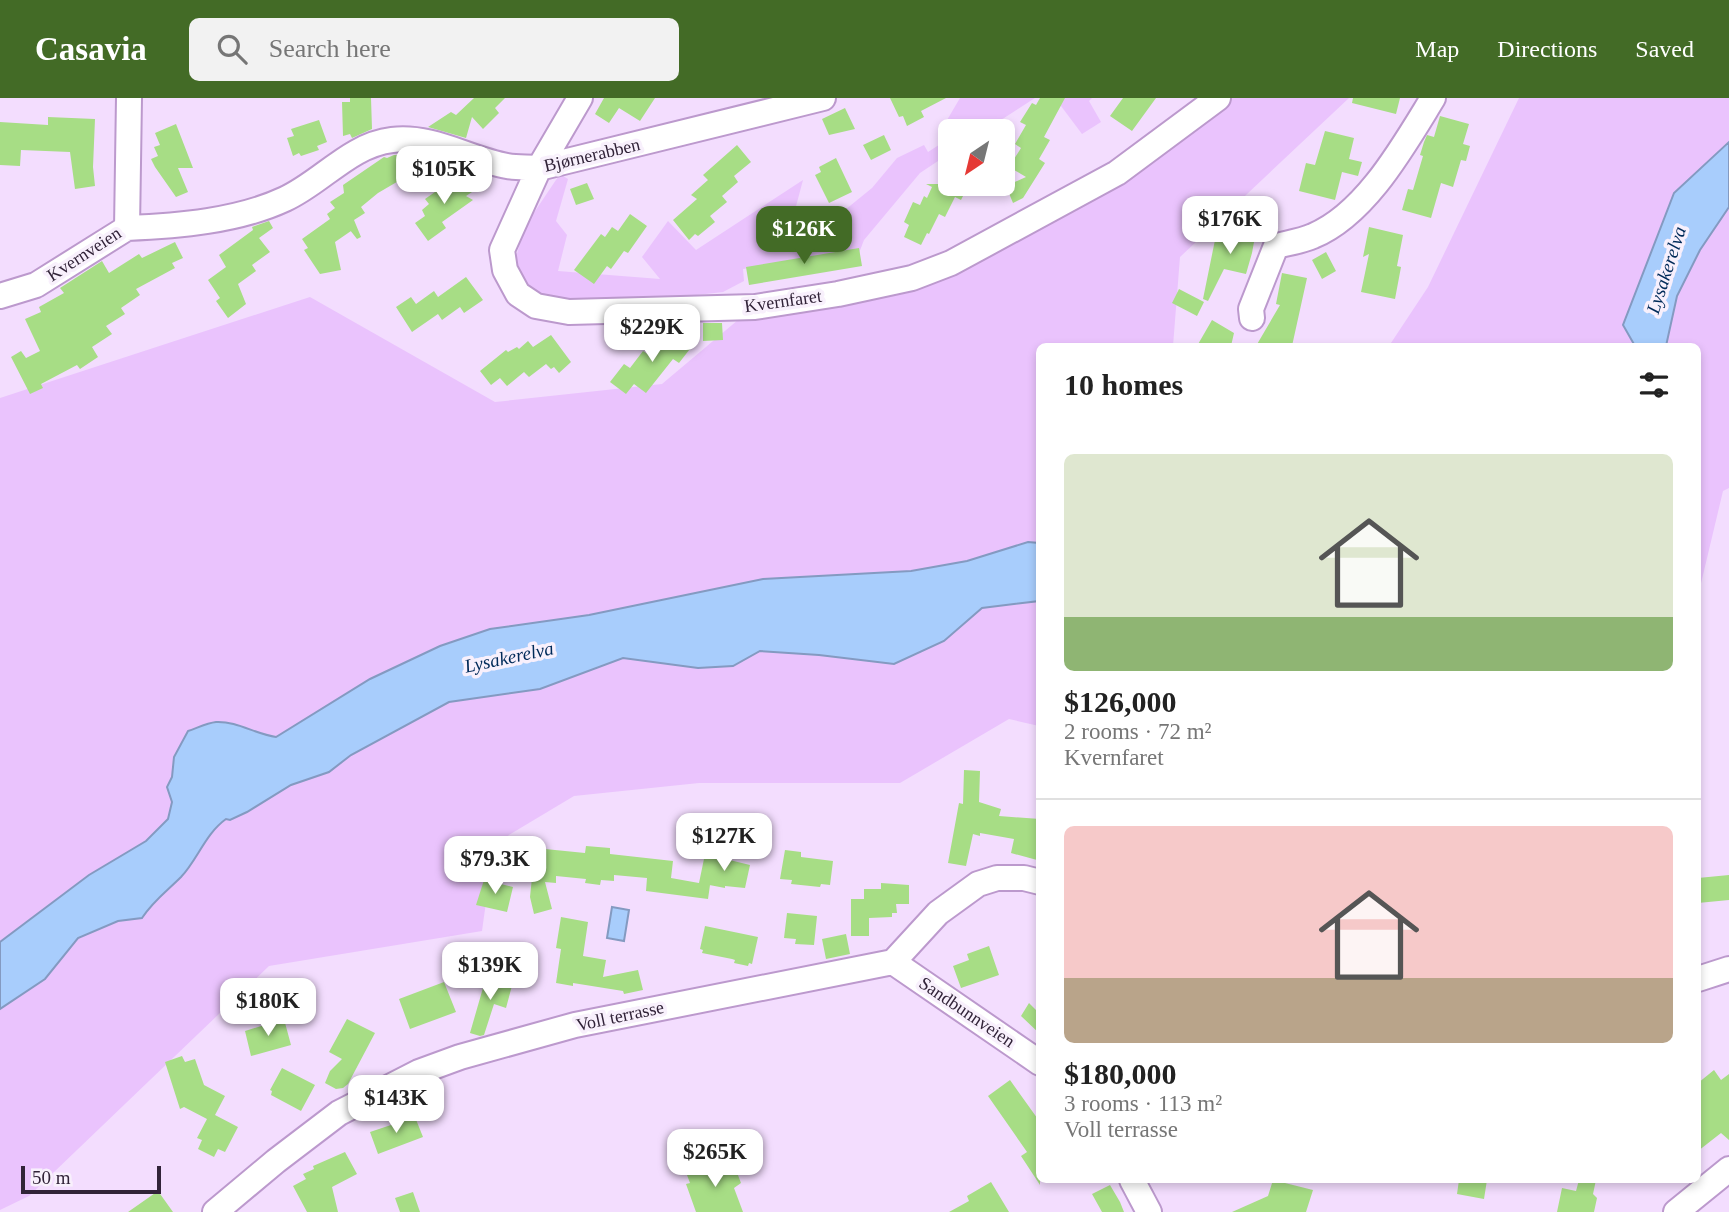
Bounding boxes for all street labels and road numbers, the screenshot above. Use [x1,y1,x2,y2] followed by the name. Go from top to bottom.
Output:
[542,134,642,176] street label: Bjørnerabben
[43,223,125,285] street label: Kvernveien
[743,286,823,316] street label: Kvernfaret
[915,973,1019,1051] street label: Sandbunnveien
[574,997,666,1035] street label: Voll terrasse

